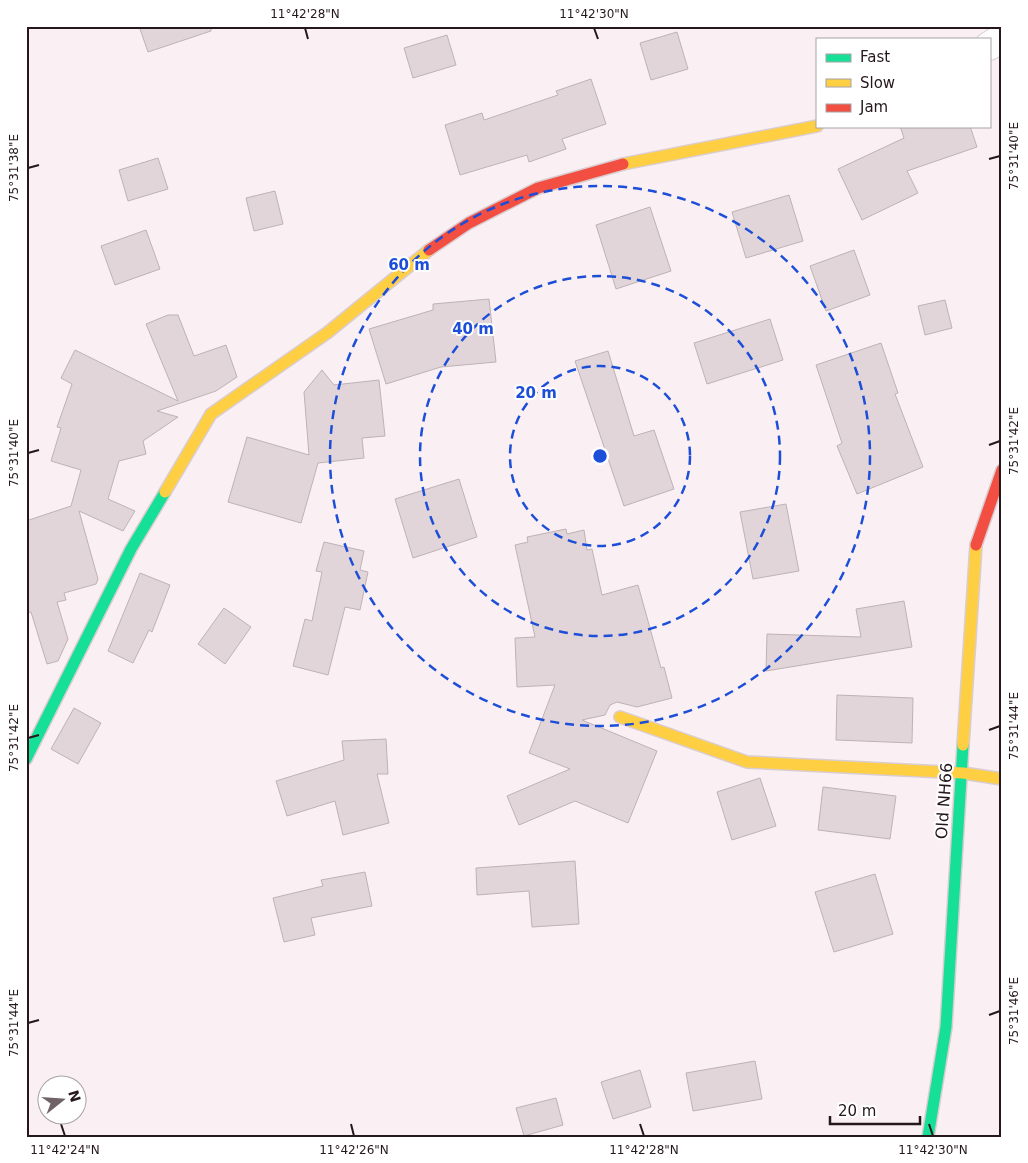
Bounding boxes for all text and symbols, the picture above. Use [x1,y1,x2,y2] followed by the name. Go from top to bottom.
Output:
[270,7,340,21] text: 11°42'28"N
[559,7,629,21] text: 11°42'30"N
[816,38,990,128] legend
[860,48,890,66] text: Fast
[860,74,895,92] text: Slow
[859,98,888,116] text: Jam
[1007,122,1021,190] text: 75°31'40"E
[7,134,21,202] text: 75°31'38"E
[388,256,430,274] text: 60 m
[452,320,494,338] text: 40 m
[515,384,557,402] text: 20 m
[1007,407,1021,475] text: 75°31'42"E
[7,419,21,487] text: 75°31'40"E
[591,447,609,465] centre of rings
[1007,692,1021,760] text: 75°31'44"E
[7,704,21,772] text: 75°31'42"E
[932,762,956,840] street label: Old NH66
[1007,977,1021,1045] text: 75°31'46"E
[7,989,21,1057] text: 75°31'44"E
[38,1076,88,1126] north arrow
[65,1088,84,1104] text: N
[830,1093,920,1125] scale bar
[838,1102,876,1120] text: 20 m
[30,1143,100,1157] text: 11°42'24"N
[319,1143,389,1157] text: 11°42'26"N
[609,1143,679,1157] text: 11°42'28"N
[898,1143,968,1157] text: 11°42'30"N

